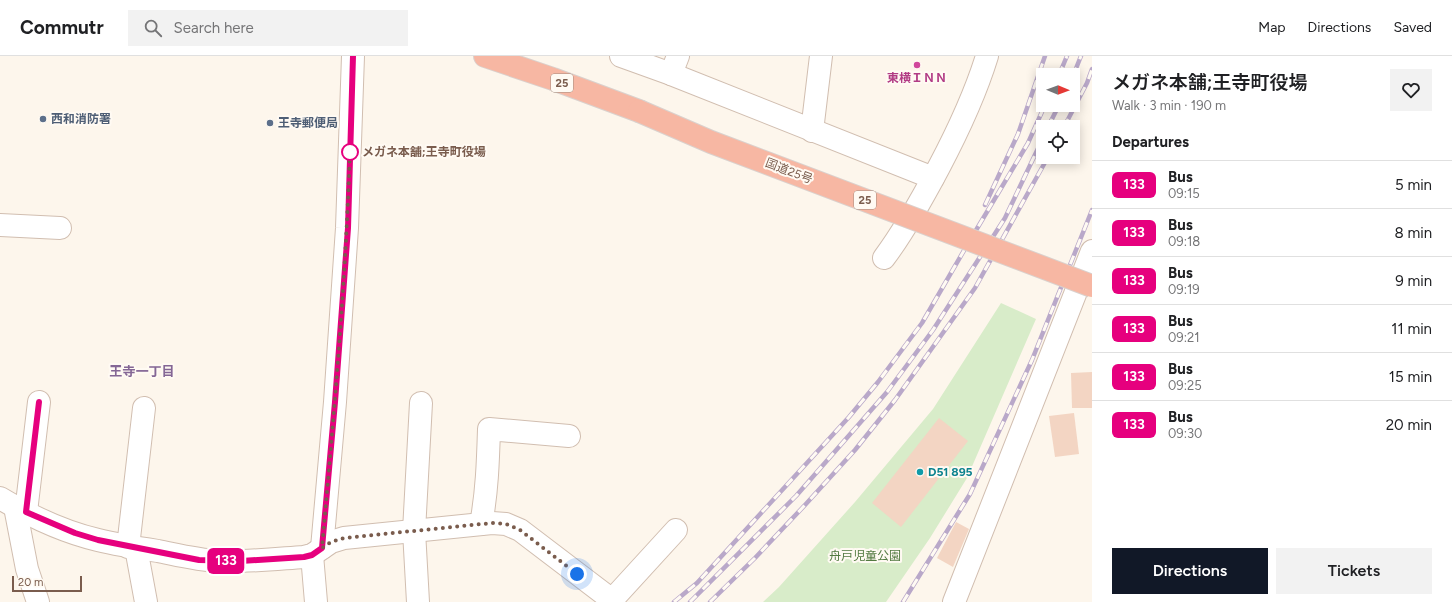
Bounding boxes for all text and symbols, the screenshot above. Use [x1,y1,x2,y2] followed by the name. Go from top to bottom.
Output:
[128,10,408,46] search box
[20,16,104,39] text: Commutr
[142,17,164,39] icon: search
[174,19,254,37] text: Search here
[1258,19,1286,36] text: Map
[1308,19,1371,36] text: Directions
[1393,19,1432,36] text: Saved
[912,60,922,70] marker: 東横ＩＮＮ
[1036,68,1080,112] north arrow
[1036,68,1080,164] map controls
[1390,69,1432,111] button: heart
[887,71,947,85] place label: 東横ＩＮＮ
[1112,71,1307,94] text: メガネ本舗;王寺町役場
[551,74,573,92] road number: 25
[1112,98,1226,113] text: Walk · 3 min · 190 m
[51,112,111,126] place label: 西和消防署
[38,114,48,124] marker: 西和消防署
[278,116,338,130] place label: 王寺郵便局
[265,118,275,128] marker: 王寺郵便局
[1036,120,1080,164] button: locate
[1112,133,1189,151] text: Departures
[341,143,359,161] marker: メガネ本舗;王寺町役場
[362,145,486,159] place label: メガネ本舗;王寺町役場
[763,156,815,186] street label: 国道25号
[1168,168,1193,186] text: Bus
[1123,176,1145,193] text: 133
[1395,176,1432,194] text: 5 min
[1168,186,1200,201] text: 09:15
[854,191,876,209] road number: 25
[1168,216,1193,234] text: Bus
[1123,224,1145,241] text: 133
[1394,224,1432,242] text: 8 min
[1168,234,1200,249] text: 09:18
[1168,264,1193,282] text: Bus
[1123,272,1145,289] text: 133
[1395,272,1432,290] text: 9 min
[1168,282,1200,297] text: 09:19
[1168,312,1193,330] text: Bus
[1123,320,1145,337] text: 133
[1391,320,1432,338] text: 11 min
[1168,330,1200,345] text: 09:21
[1168,360,1193,378] text: Bus
[109,364,175,379] district label: 王寺一丁目
[1123,368,1145,385] text: 133
[1389,368,1432,386] text: 15 min
[1168,378,1202,393] text: 09:25
[1168,408,1193,426] text: Bus
[1123,416,1145,433] text: 133
[1386,416,1432,434] text: 20 min
[1168,426,1202,441] text: 09:30
[928,465,973,479] place label: D51 895
[915,467,925,477] marker: D51 895
[203,548,249,574] line badge: 133
[1112,548,1268,594] button: Directions
[1276,548,1432,594] button: Tickets
[829,549,901,563] park label: 舟戸児童公園
[215,552,237,569] text: 133
[567,564,587,584] your location
[12,574,82,593] scale bar
[18,576,43,589] text: 20 m

